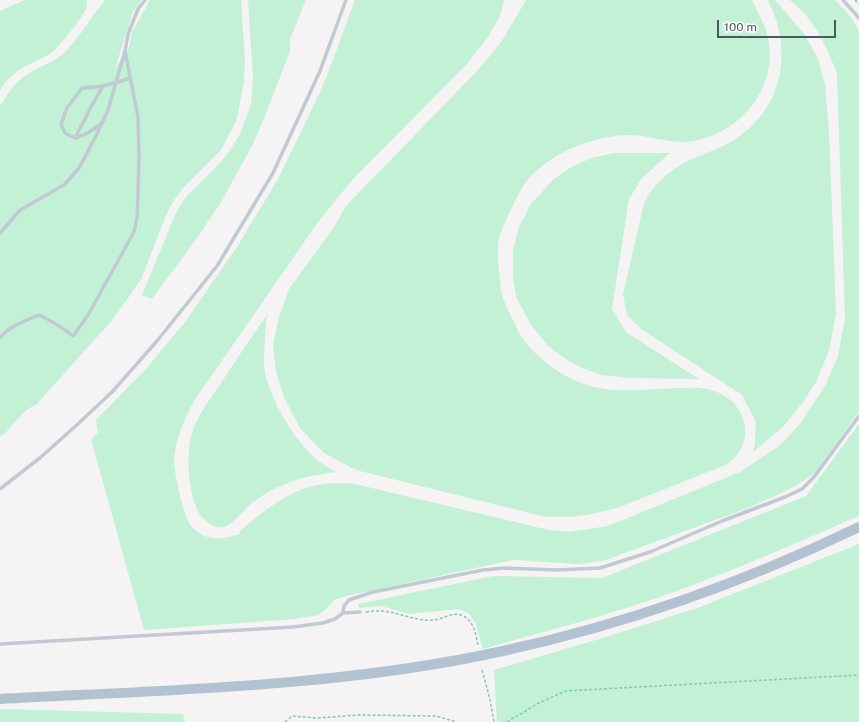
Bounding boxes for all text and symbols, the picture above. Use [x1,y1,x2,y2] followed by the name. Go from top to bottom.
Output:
[719,12,838,38] scale bar
[724,20,757,34] text: 100 m

